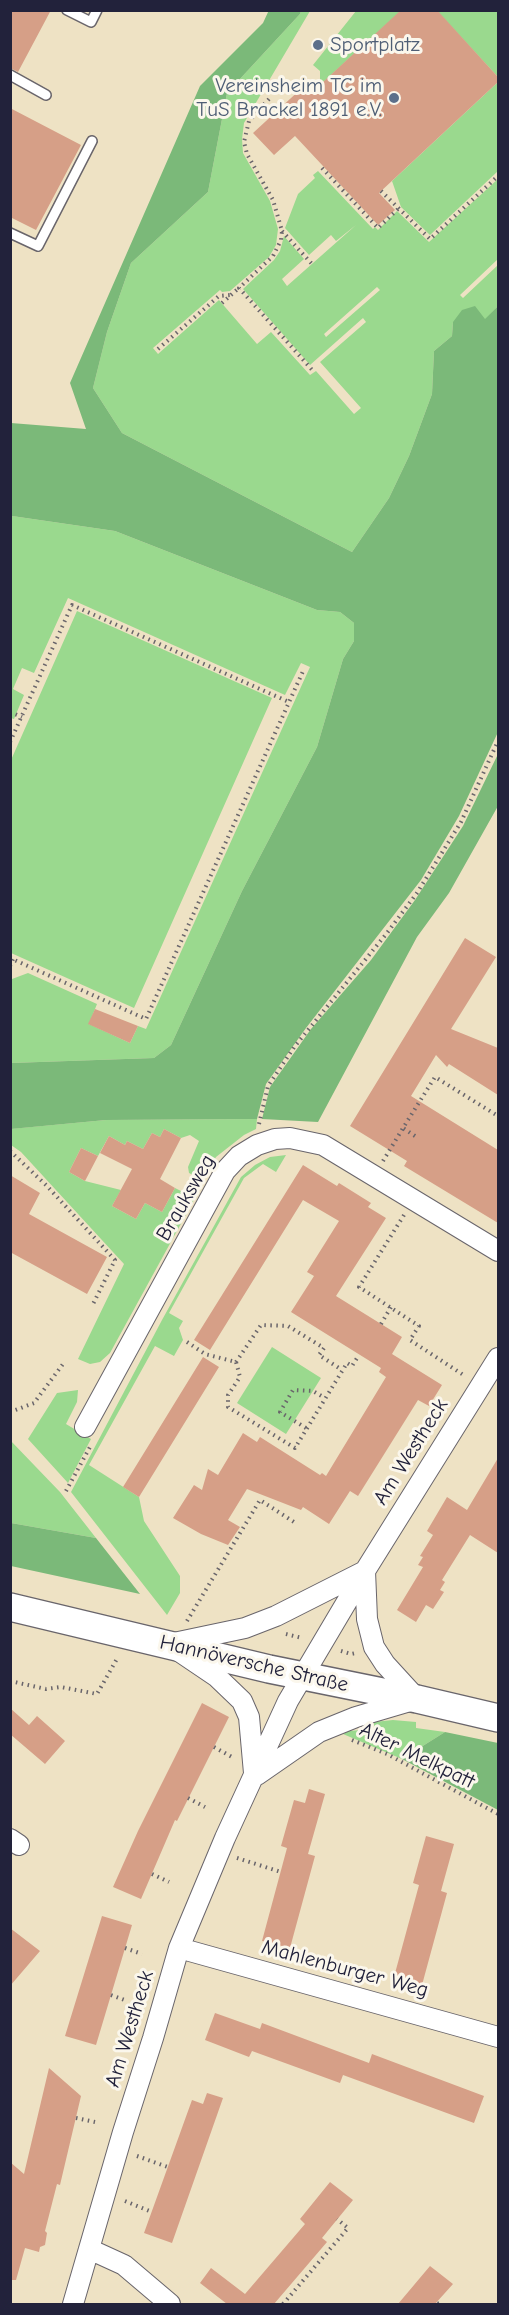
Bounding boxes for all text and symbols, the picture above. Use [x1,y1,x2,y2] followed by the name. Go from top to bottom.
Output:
[330,32,420,58] place label: Sportplatz
[311,38,325,52] marker: Sportplatz
[196,73,382,123] place label: Vereinsheim TC im TuS Brackel 1891 e.V.
[387,91,401,105] marker: Vereinsheim TC im TuS Brackel 1891 e.V.
[151,1150,221,1246] street label: Brauksweg
[368,1394,454,1510] street label: Am Westheck
[157,1630,351,1698] street label: Hannöversche Straße
[355,1717,479,1795] street label: Alter Melkpatt
[259,1935,431,2003] street label: Mahlenburger Weg
[100,1968,160,2090] street label: Am Westheck

